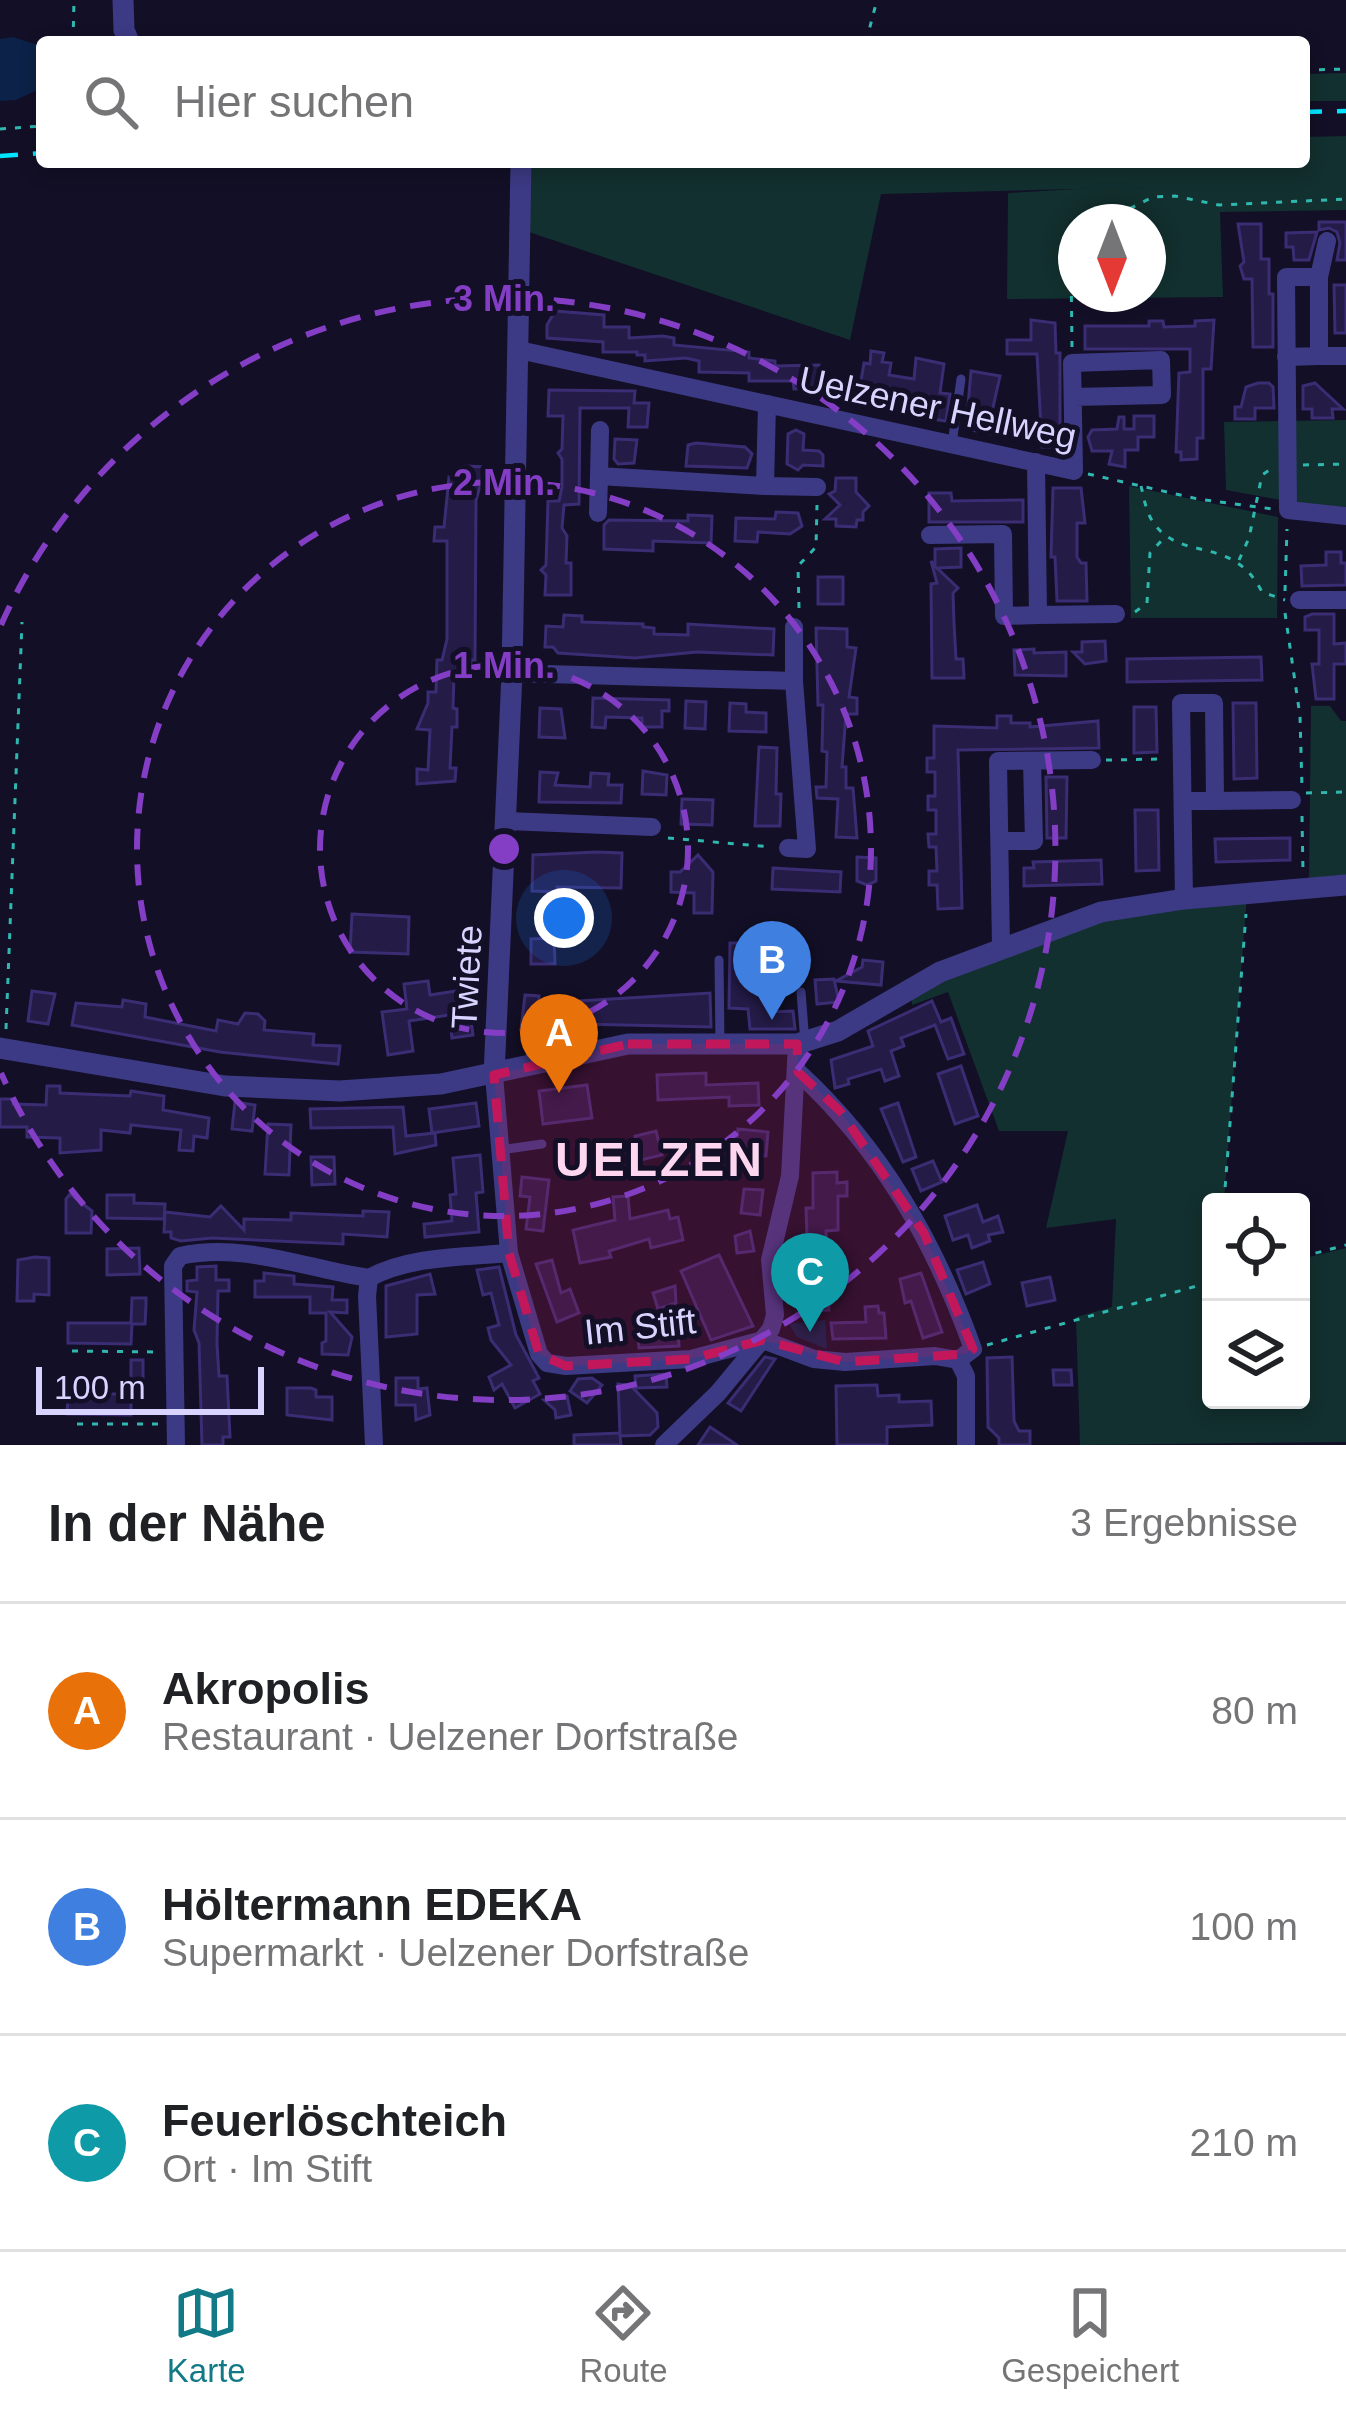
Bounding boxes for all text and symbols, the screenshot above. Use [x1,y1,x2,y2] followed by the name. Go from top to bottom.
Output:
[36,36,1310,168] search box
[78,69,144,135] icon: search
[174,76,414,127] text: Hier suchen
[1058,204,1166,312] north arrow
[453,278,555,319] text: 3 Min.
[796,358,1080,457] street label: Uelzener Hellweg
[453,462,555,503] text: 2 Min.
[453,645,555,686] text: 1 Min.
[483,828,525,870] centre of rings
[534,888,594,948] your location
[733,921,811,1020] pin: B
[443,924,490,1030] street label: Twiete
[520,994,598,1093] pin: A
[555,1133,765,1186] district label: UELZEN
[1202,1193,1310,1409] map controls
[1202,1193,1310,1301] button: locate
[771,1233,849,1332] pin: C
[582,1300,698,1353] street label: Im Stift
[1202,1301,1310,1409] button: layers
[36,1361,264,1414] scale bar
[54,1369,146,1406] text: 100 m
[48,1495,326,1552] text: In der Nähe
[1070,1501,1298,1544] text: 3 Ergebnisse
[162,1663,370,1714] text: Akropolis
[73,1689,101,1732] text: A
[1211,1689,1298,1732] text: 80 m
[162,1715,739,1758] text: Restaurant · Uelzener Dorfstraße
[162,1879,582,1930] text: Höltermann EDEKA
[73,1905,101,1948] text: B
[1190,1905,1298,1948] text: 100 m
[162,1931,749,1974] text: Supermarkt · Uelzener Dorfstraße
[162,2095,507,2146] text: Feuerlöschteich
[73,2121,101,2164] text: C
[1190,2121,1298,2164] text: 210 m
[162,2147,372,2190] text: Ort · Im Stift
[167,2280,246,2390] tab: Karte
[579,2280,667,2390] tab: Route
[1001,2280,1179,2390] tab: Gespeichert

